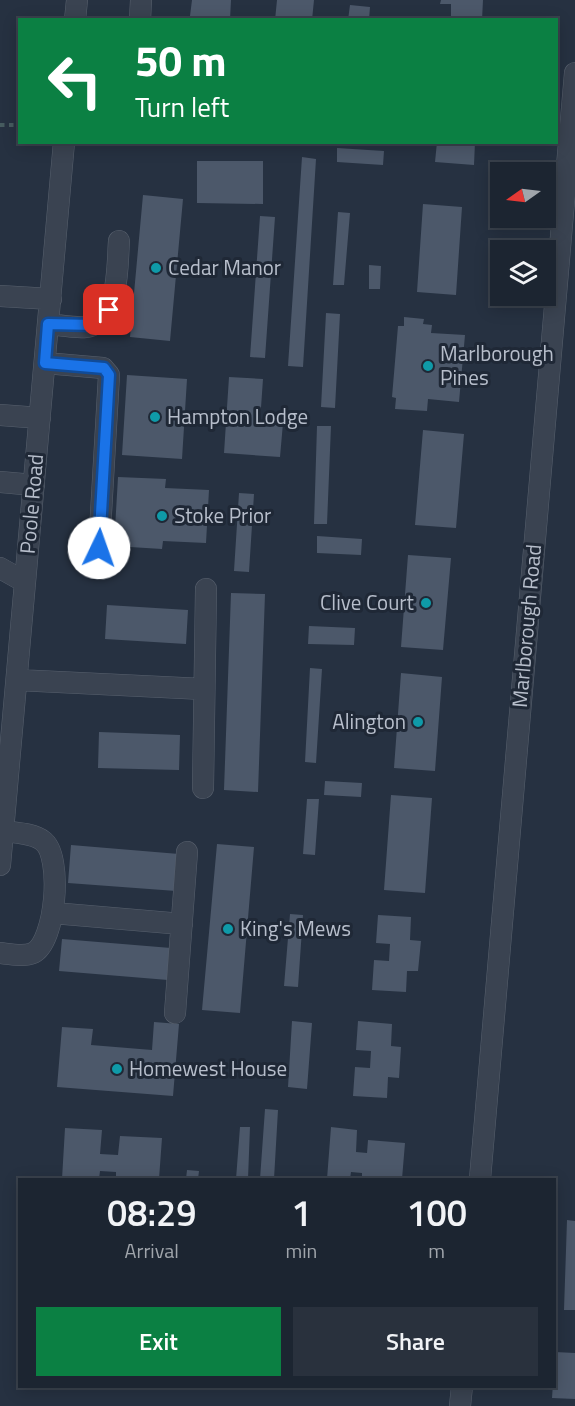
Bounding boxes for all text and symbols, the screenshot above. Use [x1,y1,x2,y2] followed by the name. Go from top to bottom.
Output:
[135,28,227,92] text: 50 m
[36,42,114,120] icon: left
[135,86,229,127] text: Turn left
[490,162,556,228] north arrow
[490,162,556,306] map controls
[490,240,556,306] button: layers
[168,251,281,283] place label: Cedar Manor
[149,261,163,275] marker: Cedar Manor
[83,284,134,335] pin
[92,293,125,326] icon: arrive
[440,337,554,393] place label: Marlborough Pines
[421,359,435,373] marker: Marlborough Pines
[167,400,308,432] place label: Hampton Lodge
[148,410,162,424] marker: Hampton Lodge
[11,453,51,555] street label: Poole Road
[174,499,271,531] place label: Stoke Prior
[155,509,169,523] marker: Stoke Prior
[67,516,131,580] position arrow
[503,543,549,709] street label: Marlborough Road
[320,586,415,618] place label: Clive Court
[419,596,433,610] marker: Clive Court
[332,705,406,737] place label: Alington
[411,715,425,729] marker: Alington
[240,912,351,944] place label: King's Mews
[221,922,235,936] marker: King's Mews
[129,1052,287,1084] place label: Homewest House
[110,1062,124,1076] marker: Homewest House
[107,1185,196,1240] text: 08:29
[291,1185,311,1240] text: 1
[406,1185,467,1240] text: 100
[125,1235,179,1266] text: Arrival
[285,1235,317,1266] text: min
[428,1235,445,1266] text: m
[36,1307,281,1376] button: Exit
[293,1307,538,1376] button: Share

